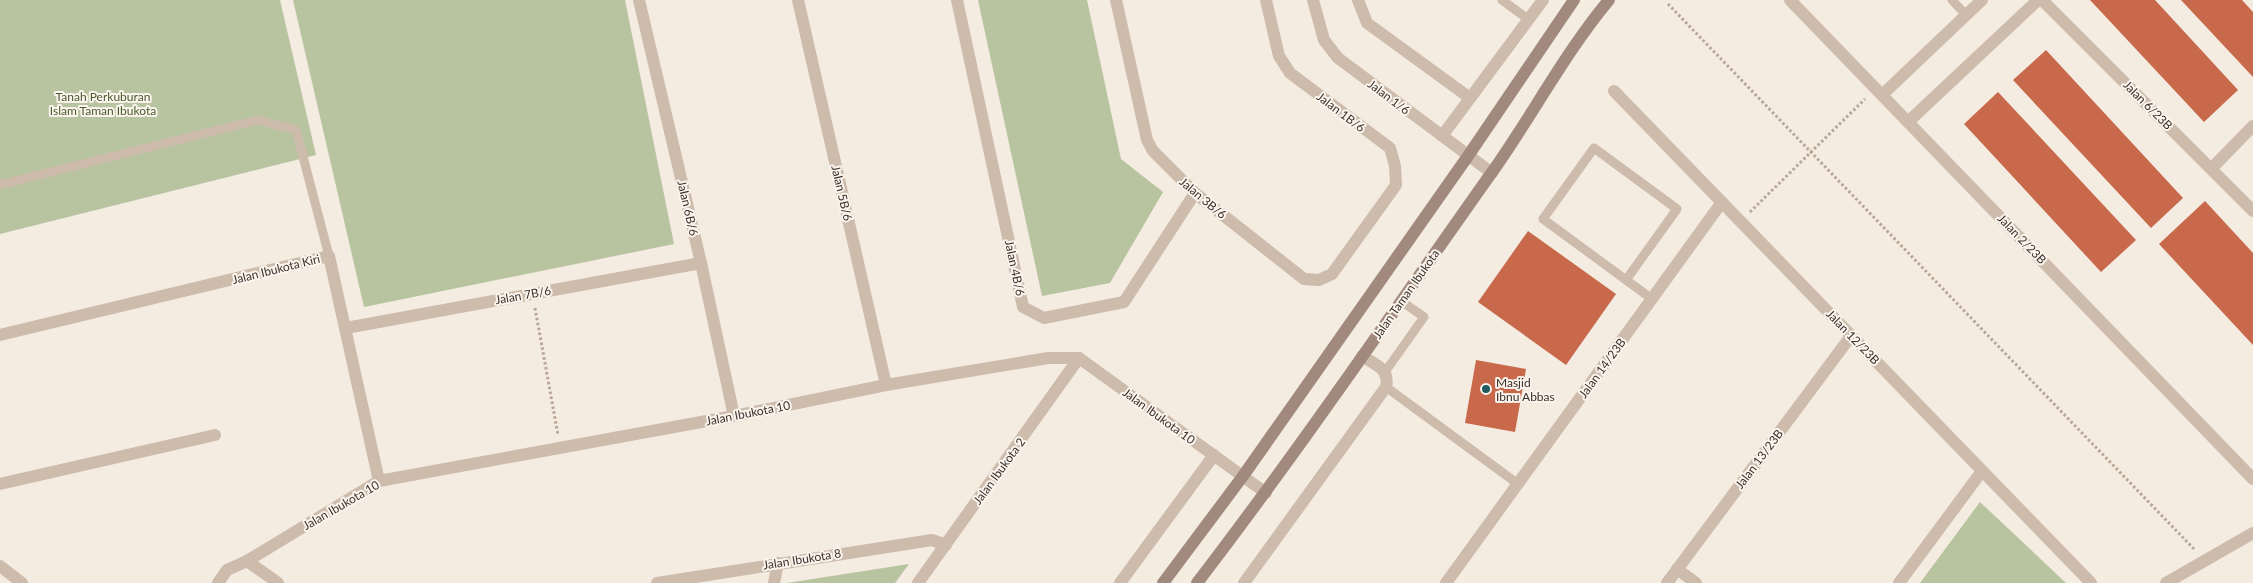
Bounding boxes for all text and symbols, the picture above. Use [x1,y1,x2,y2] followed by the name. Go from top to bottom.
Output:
[1365,76,1413,118] street label: Jalan 1/6
[2120,77,2176,133] street label: Jalan 6/23B
[50,89,156,118] park label: Tanah Perkuburan Islam Taman Ibukota
[1314,89,1368,135] street label: Jalan 1B/6
[828,164,856,222] street label: Jalan 5B/6
[1177,174,1229,222] street label: Jalan 3B/6
[674,179,702,237] street label: Jalan 6B/6
[1995,211,2050,267] street label: Jalan 2/23B
[1002,239,1028,297] street label: Jalan 4B/6
[1370,246,1442,342] street label: Jalan Taman Ibukota
[231,251,322,287] street label: Jalan Ibukota Kiri
[494,283,552,307] street label: Jalan 7B/6
[1823,306,1883,368] street label: Jalan 12/23B
[1575,335,1629,401] street label: Jalan 14/23B
[1496,375,1555,404] place label: Masjid Ibnu Abbas
[1480,383,1492,395] marker: Masjid Ibnu Abbas
[1120,385,1198,447] street label: Jalan Ibukota 10
[704,397,792,429] street label: Jalan Ibukota 10
[1732,426,1786,492] street label: Jalan 13/23B
[970,435,1028,507] street label: Jalan Ibukota 2
[300,477,382,533] street label: Jalan Ibukota 10
[762,545,842,573] street label: Jalan Ibukota 8

